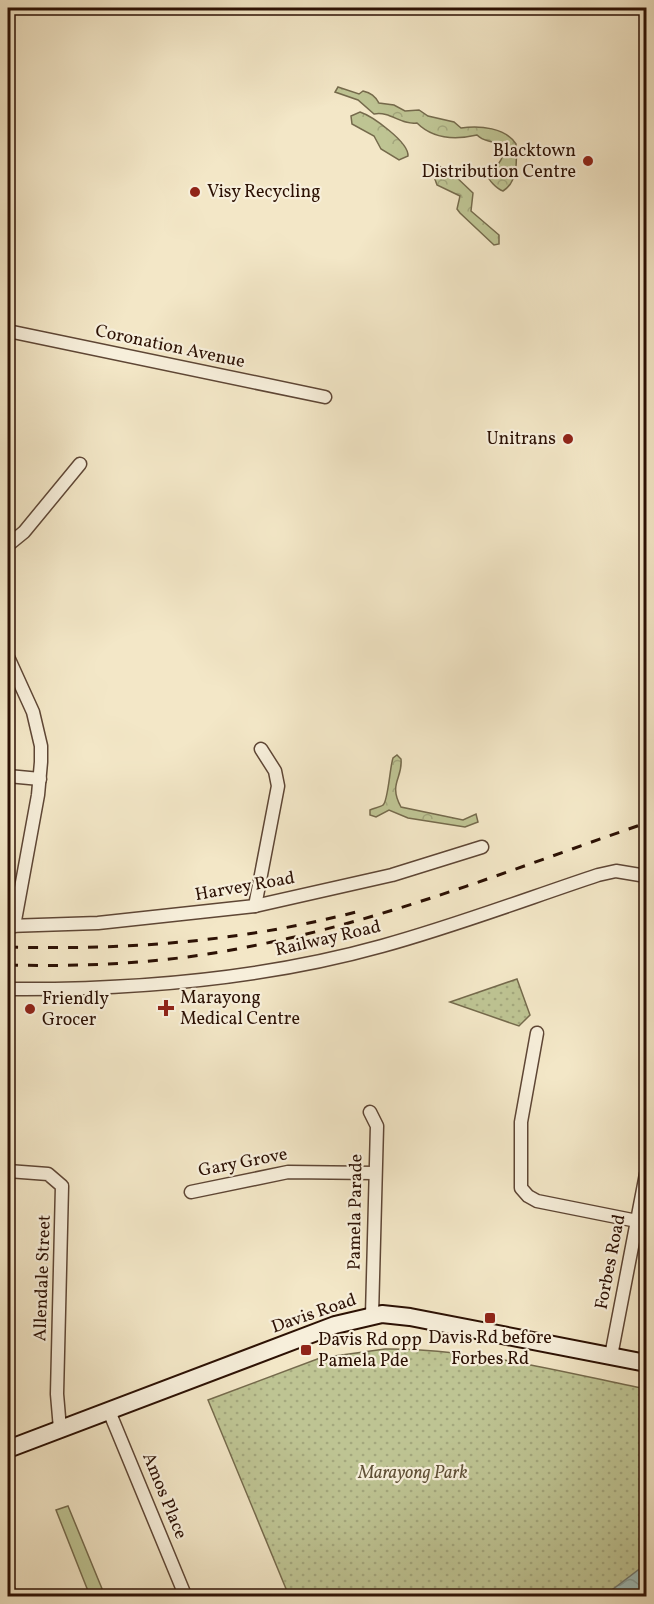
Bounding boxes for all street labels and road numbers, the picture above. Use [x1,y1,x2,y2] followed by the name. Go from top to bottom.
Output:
[93,319,247,375] street label: Coronation Avenue
[193,866,297,908] street label: Harvey Road
[273,915,383,963] street label: Railway Road
[196,1142,290,1184] street label: Gary Grove
[342,1154,370,1270] street label: Pamela Parade
[590,1212,632,1312] street label: Forbes Road
[28,1214,58,1342] street label: Allendale Street
[268,1288,360,1340] street label: Davis Road
[135,1449,193,1543] street label: Amos Place

